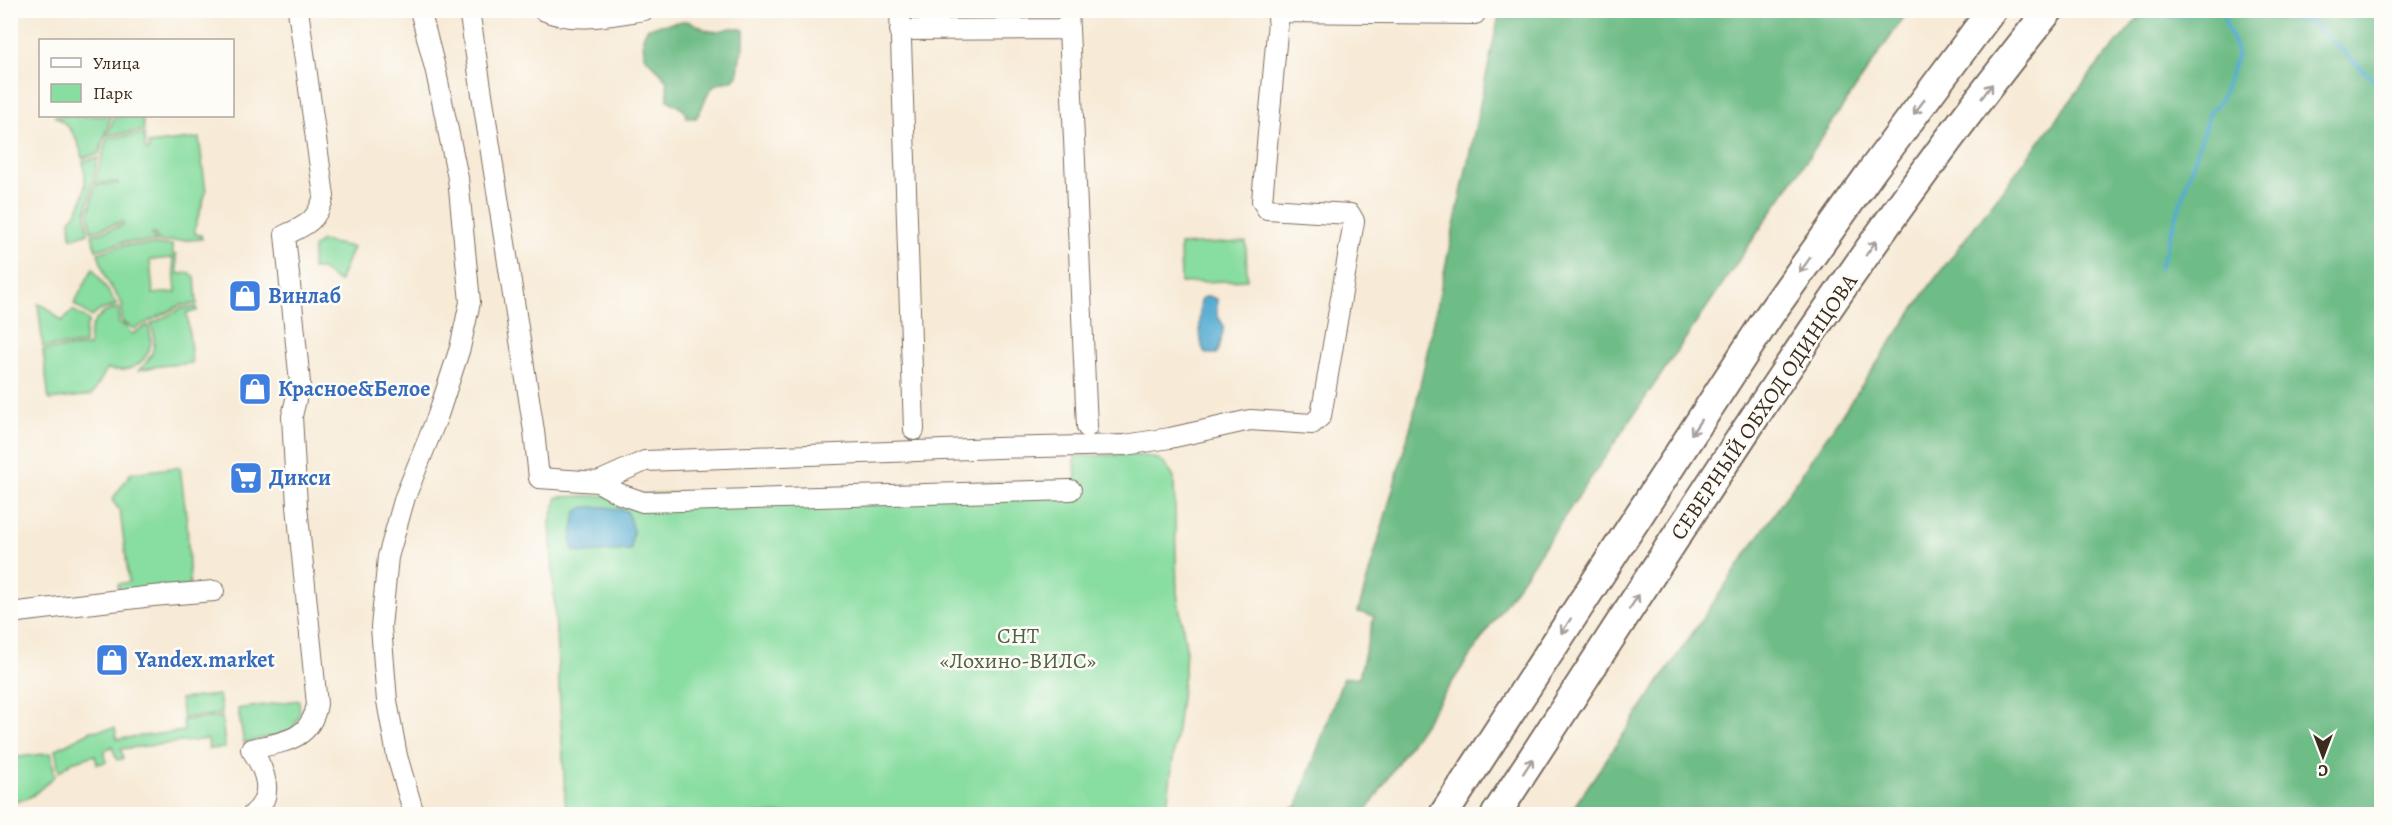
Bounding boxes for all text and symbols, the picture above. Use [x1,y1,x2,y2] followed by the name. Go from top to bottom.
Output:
[39,39,234,117] legend
[93,51,141,75] text: Улица
[93,81,133,105] text: Парк
[1980,83,1993,99] one-way arrow
[1913,99,1925,115] one-way arrow
[1865,240,1877,257] one-way arrow
[1799,257,1811,273] one-way arrow
[1663,267,1865,546] street label: СЕВЕРНЫЙ ОБХОД ОДИНЦОВА
[227,278,263,314] shop icon: Винлаб
[268,281,341,311] place label: Винлаб
[237,371,273,407] shop icon: Красное&Белое
[278,374,430,404] place label: Красное&Белое
[1689,418,1701,435] one-way arrow
[228,460,264,496] supermarket icon: Дикси
[269,463,331,493] place label: Дикси
[1629,594,1641,611] one-way arrow
[1560,617,1573,634] one-way arrow
[940,621,1096,676] park label: СНТ «Лохино-ВИЛС»
[94,642,130,678] shop icon: Yandex.market
[134,645,275,675] place label: Yandex.market
[2293,726,2353,786] north arrow
[1522,758,1534,774] one-way arrow
[2318,759,2328,781] text: С

